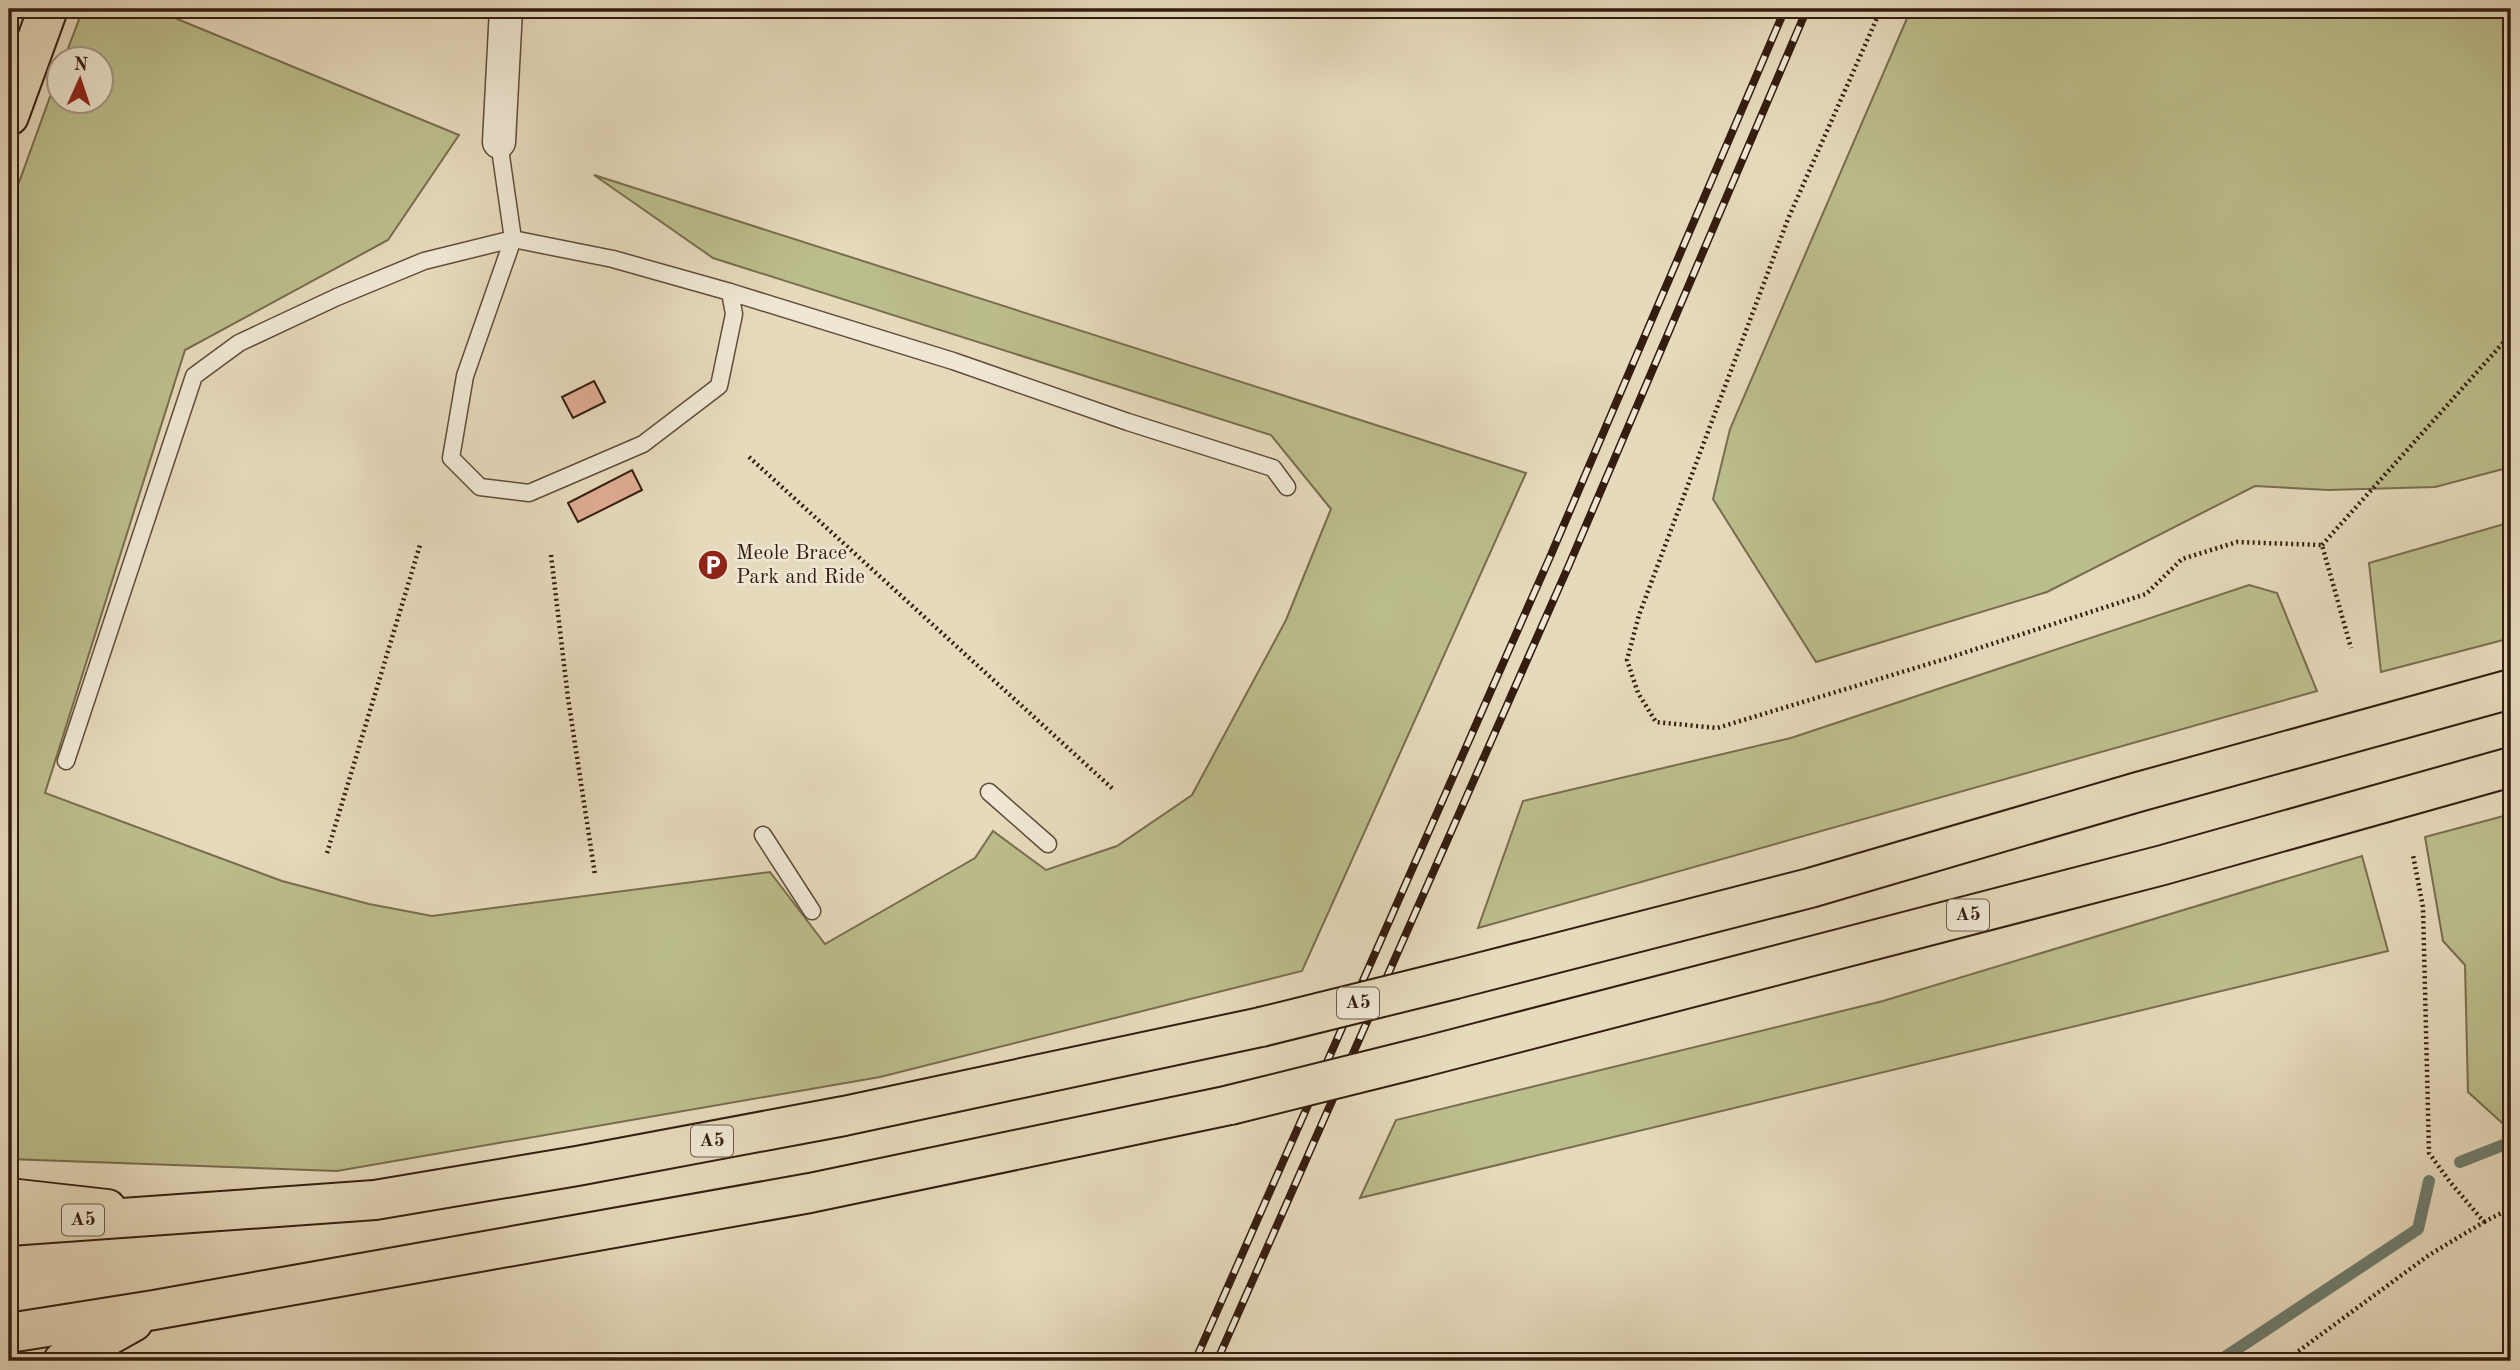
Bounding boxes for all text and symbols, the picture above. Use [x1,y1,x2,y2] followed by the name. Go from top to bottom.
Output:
[46,46,116,116] north arrow
[73,56,89,75] text: N
[736,543,865,588] place label: Meole Brace Park and Ride
[696,548,730,582] parking icon: Meole Brace Park and Ride
[1947,900,1989,931] road number: A5
[1337,987,1379,1018] road number: A5
[691,1126,733,1156] road number: A5
[62,1204,104,1236] road number: A5

